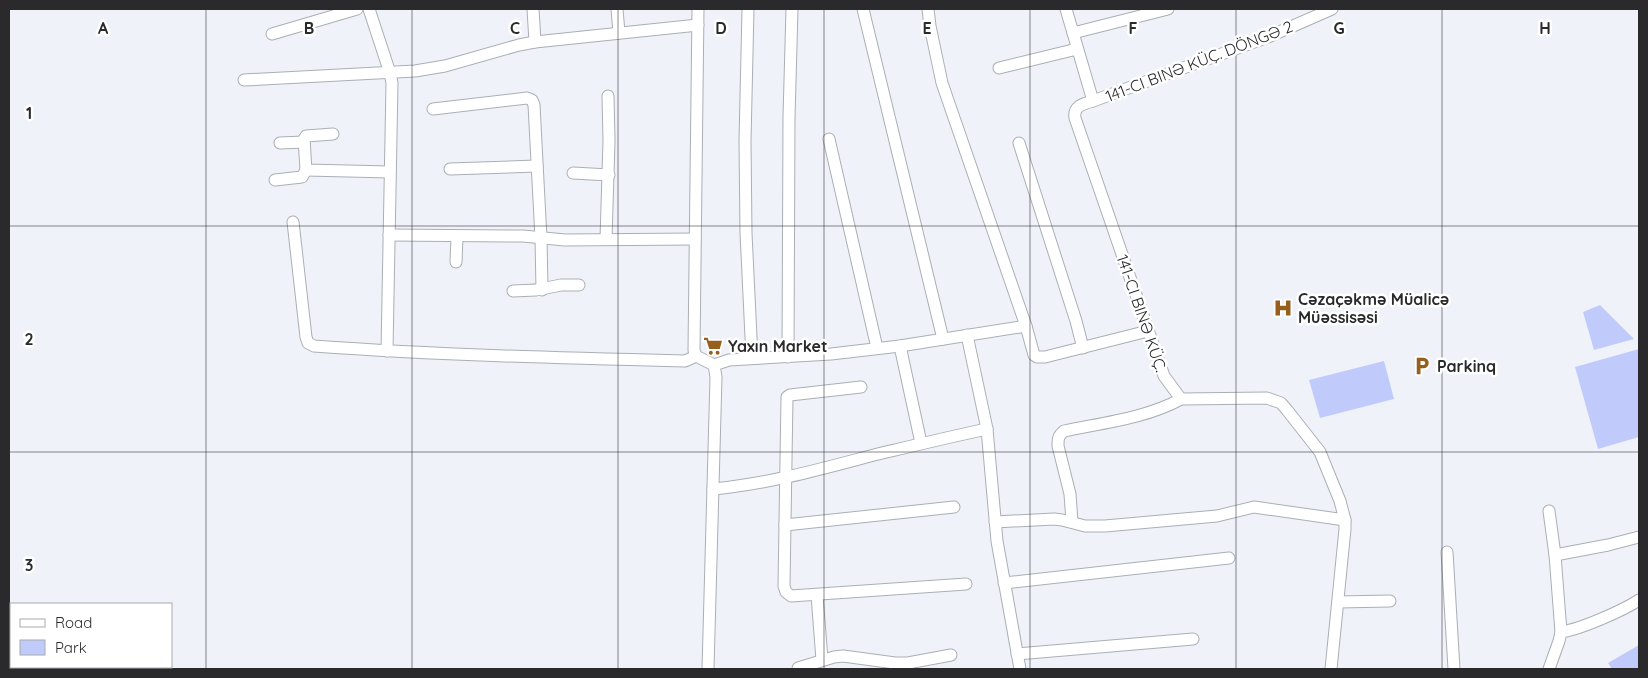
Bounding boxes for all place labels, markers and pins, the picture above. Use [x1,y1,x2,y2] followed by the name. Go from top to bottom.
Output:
[1298,289,1449,327] place label: Cəzaçəkmə Müalicə Müəssisəsi
[1272,297,1294,319] hospital icon: Cəzaçəkmə Müalicə Müəssisəsi
[702,335,724,357] supermarket icon: Yaxın Market
[728,336,828,356] place label: Yaxın Market
[1411,355,1433,377] parking icon: Parkinq
[1437,356,1496,376] place label: Parkinq

